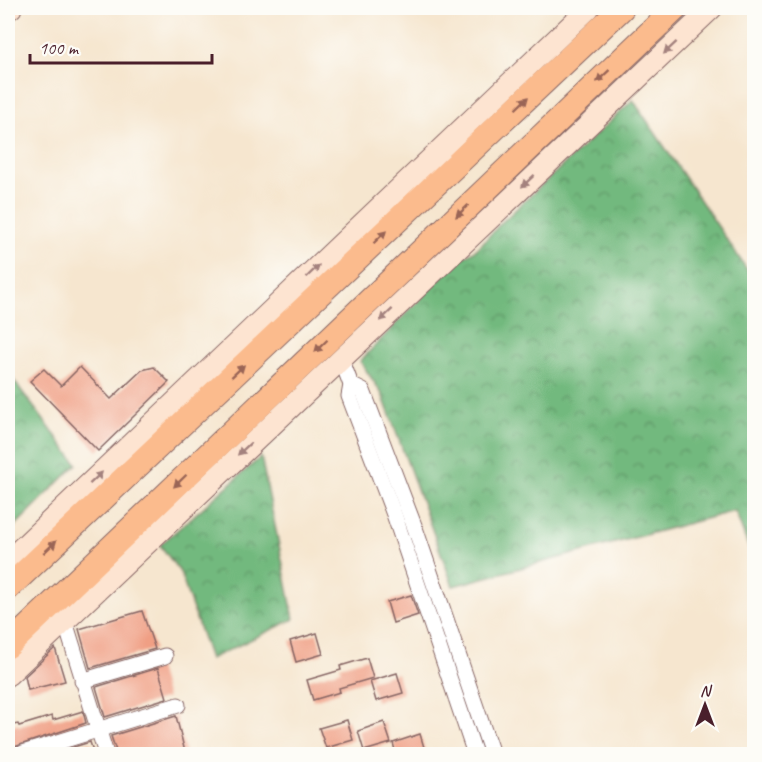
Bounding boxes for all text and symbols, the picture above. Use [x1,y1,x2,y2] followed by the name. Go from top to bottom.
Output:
[30,27,212,65] scale bar
[39,37,80,59] text: 100 m
[663,40,677,54] one-way arrow
[596,69,610,83] one-way arrow
[514,96,529,110] one-way arrow
[521,174,535,188] one-way arrow
[454,204,469,218] one-way arrow
[372,230,387,244] one-way arrow
[306,264,320,278] one-way arrow
[379,308,393,322] one-way arrow
[313,339,328,353] one-way arrow
[231,364,245,378] one-way arrow
[237,442,252,456] one-way arrow
[88,471,103,485] one-way arrow
[172,474,187,488] one-way arrow
[43,541,57,555] one-way arrow
[675,675,735,735] north arrow
[700,681,713,701] text: N

